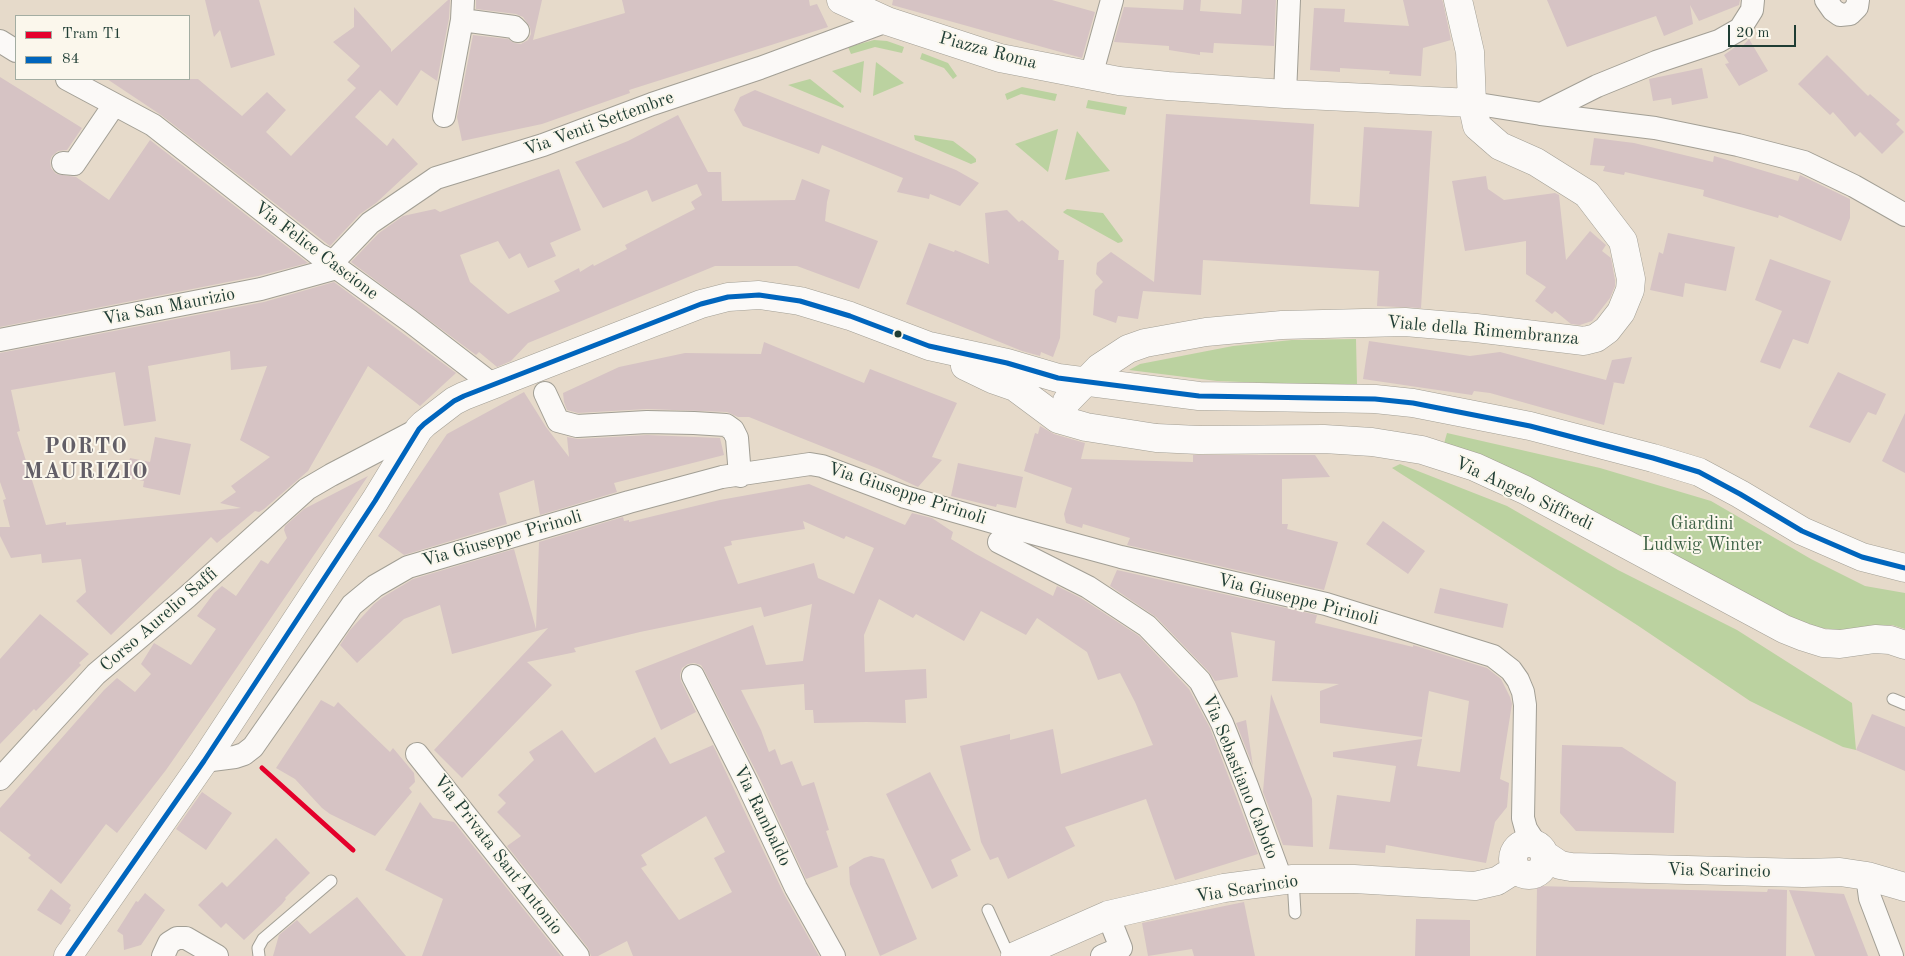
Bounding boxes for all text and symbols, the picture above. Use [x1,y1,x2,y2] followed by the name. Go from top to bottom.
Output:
[15,15,190,80] legend
[1730,15,1798,47] scale bar
[1736,26,1770,41] text: 20 m
[62,27,122,42] text: Tram T1
[937,28,1039,74] street label: Piazza Roma
[62,52,79,67] text: 84
[521,87,677,161] street label: Via Venti Settembre
[249,197,383,305] street label: Via Felice Cascione
[101,284,237,330] street label: Via San Maurizio
[1386,312,1580,350] street label: Viale della Rimembranza
[893,329,903,339] unlabelled marker
[22,434,150,486] district label: PORTO MAURIZIO
[1451,453,1597,535] street label: Via Angelo Siffredi
[825,458,989,530] street label: Via Giuseppe Pirinoli
[420,506,584,572] street label: Via Giuseppe Pirinoli
[1642,513,1762,556] park label: Giardini Ludwig Winter
[96,563,222,677] street label: Corso Aurelio Saffi
[1215,570,1381,630] street label: Via Giuseppe Pirinoli
[1197,692,1283,862] street label: Via Sebastiano Caboto
[728,762,796,870] street label: Via Rambaldo
[429,771,567,939] street label: Via Privata Sant'Antonio
[1667,859,1771,883] street label: Via Scarincio
[1194,870,1300,908] street label: Via Scarincio

